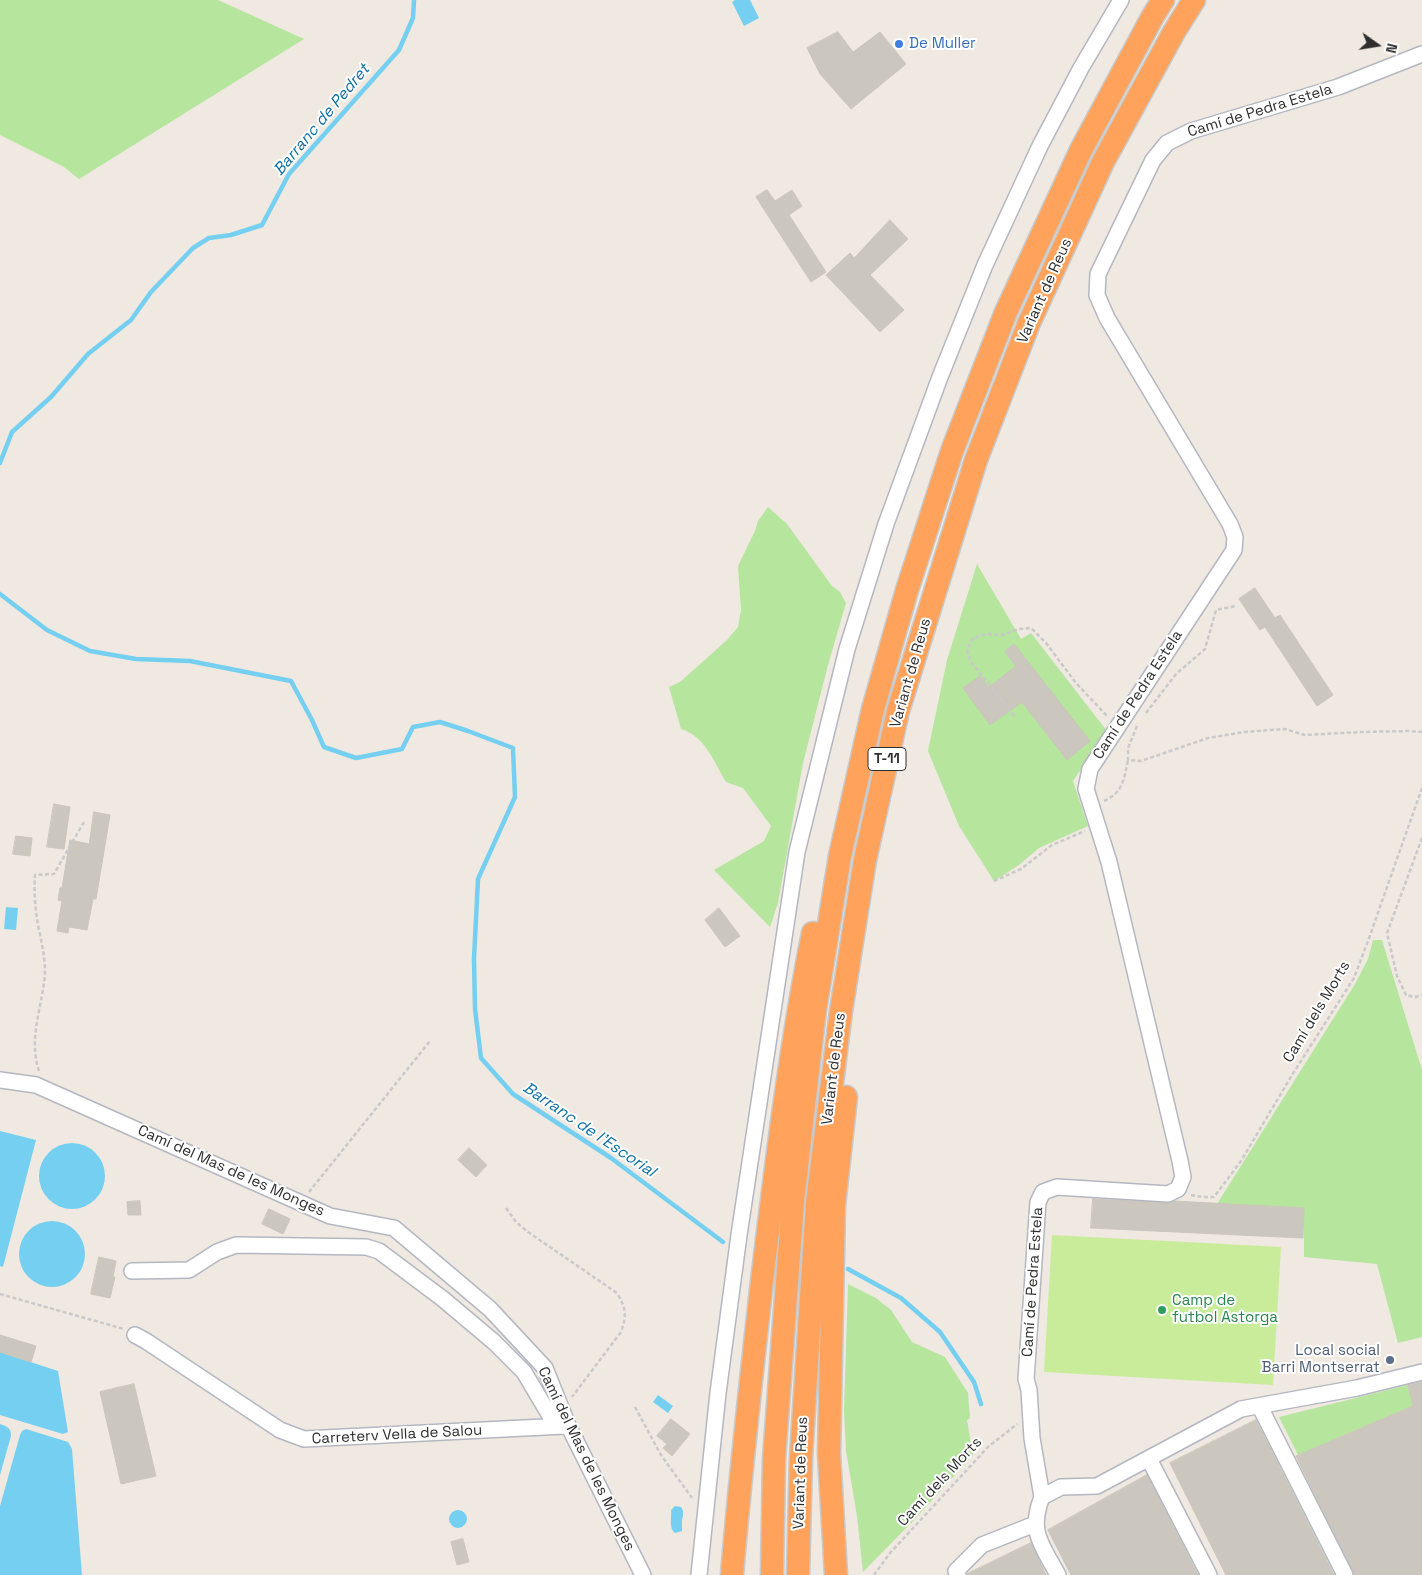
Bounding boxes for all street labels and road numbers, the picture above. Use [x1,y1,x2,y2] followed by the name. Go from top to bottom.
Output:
[1186,80,1334,142] street label: Camí de Pedra Estela
[1014,236,1076,346] street label: Variant de Reus
[887,616,935,730] street label: Variant de Reus
[1090,627,1186,763] street label: Camí de Pedra Estela
[868,748,906,771] road number: T-11
[1280,958,1354,1066] street label: Camí dels Morts
[818,1012,850,1126] street label: Variant de Reus
[135,1122,327,1220] street label: Camí del Mas de les Monges
[1019,1206,1047,1358] street label: Camí de Pedra Estela
[533,1364,639,1554] street label: Camí del Mas de les Monges
[790,1416,812,1530] street label: Variant de Reus
[311,1422,483,1448] street label: Carreterv Vella de Salou
[894,1434,986,1530] street label: Camí dels Morts

